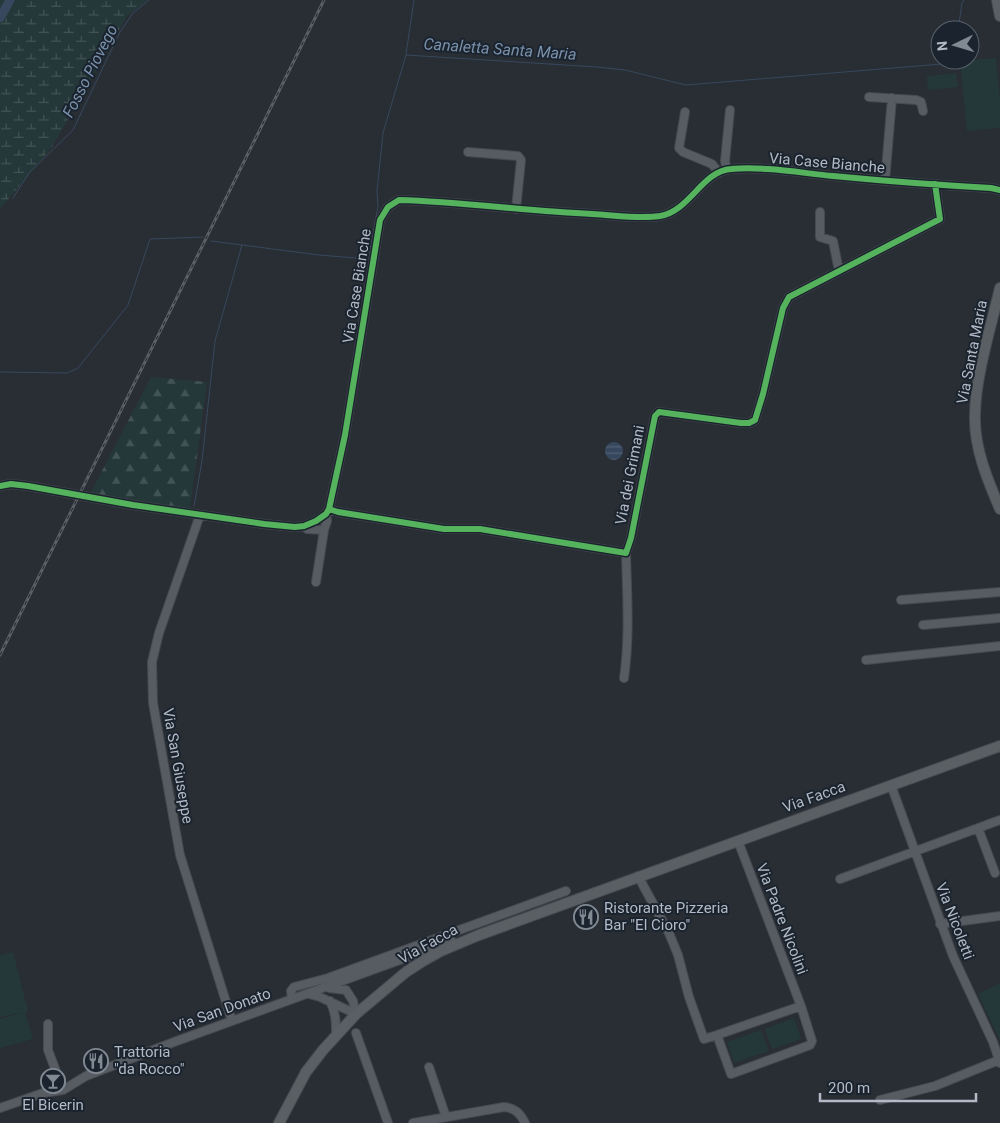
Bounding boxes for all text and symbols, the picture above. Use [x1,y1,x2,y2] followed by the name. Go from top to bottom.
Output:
[930,20,980,70] north arrow
[58,21,122,121] water label: Fosso Piovego
[423,34,577,64] water label: Canaletta Santa Maria
[934,41,950,52] text: N
[768,149,886,177] street label: Via Case Bianche
[339,227,375,345] street label: Via Case Bianche
[953,299,991,405] street label: Via Santa Maria
[612,424,648,526] street label: Via dei Grimani
[159,707,197,825] street label: Via San Giuseppe
[780,777,848,817] street label: Via Facca
[753,861,811,977] street label: Via Padre Nicolini
[932,880,978,962] street label: Via Nicoletti
[604,899,728,934] place label: Ristorante Pizzeria Bar "El Cioro"
[573,904,599,930] restaurant icon: Ristorante Pizzeria Bar "El Cioro"
[395,920,461,968] street label: Via Facca
[171,984,273,1036] street label: Via San Donato
[114,1043,185,1078] place label: Trattoria "da Rocco"
[83,1048,109,1074] restaurant icon: Trattoria "da Rocco"
[40,1068,66,1094] bar icon: El Bicerin
[820,1070,976,1102] scale bar
[828,1079,870,1097] text: 200 m
[22,1096,84,1114] place label: El Bicerin

